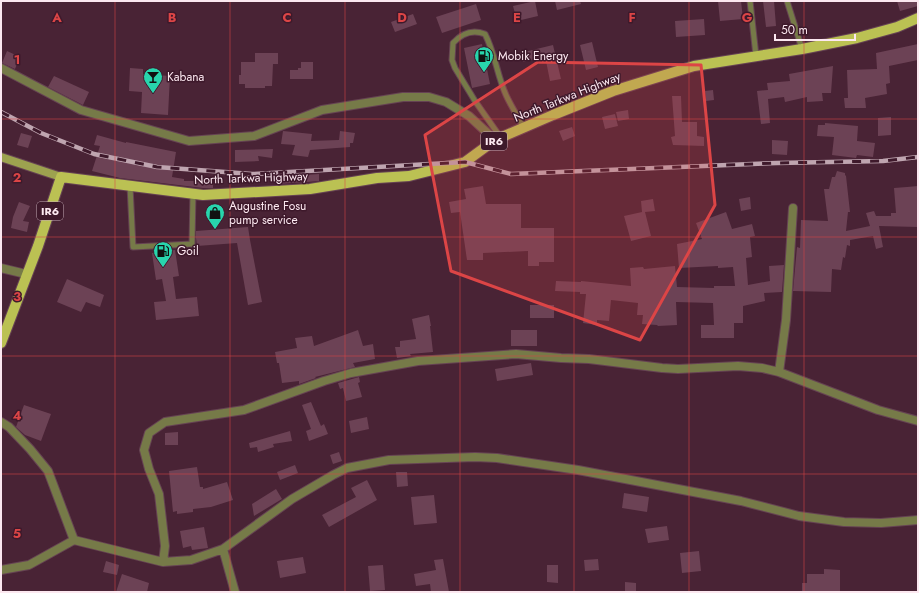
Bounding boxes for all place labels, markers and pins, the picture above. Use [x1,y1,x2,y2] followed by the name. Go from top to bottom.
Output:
[473,45,495,73] fuel station icon: Mobik Energy
[498,47,569,65] place label: Mobik Energy
[142,66,164,94] bar icon: Kabana
[167,68,204,86] place label: Kabana
[229,197,306,229] place label: Augustine Fosu pump service
[204,202,226,230] shop icon: Augustine Fosu pump service
[152,240,174,268] fuel station icon: Goil
[177,242,199,260] place label: Goil

